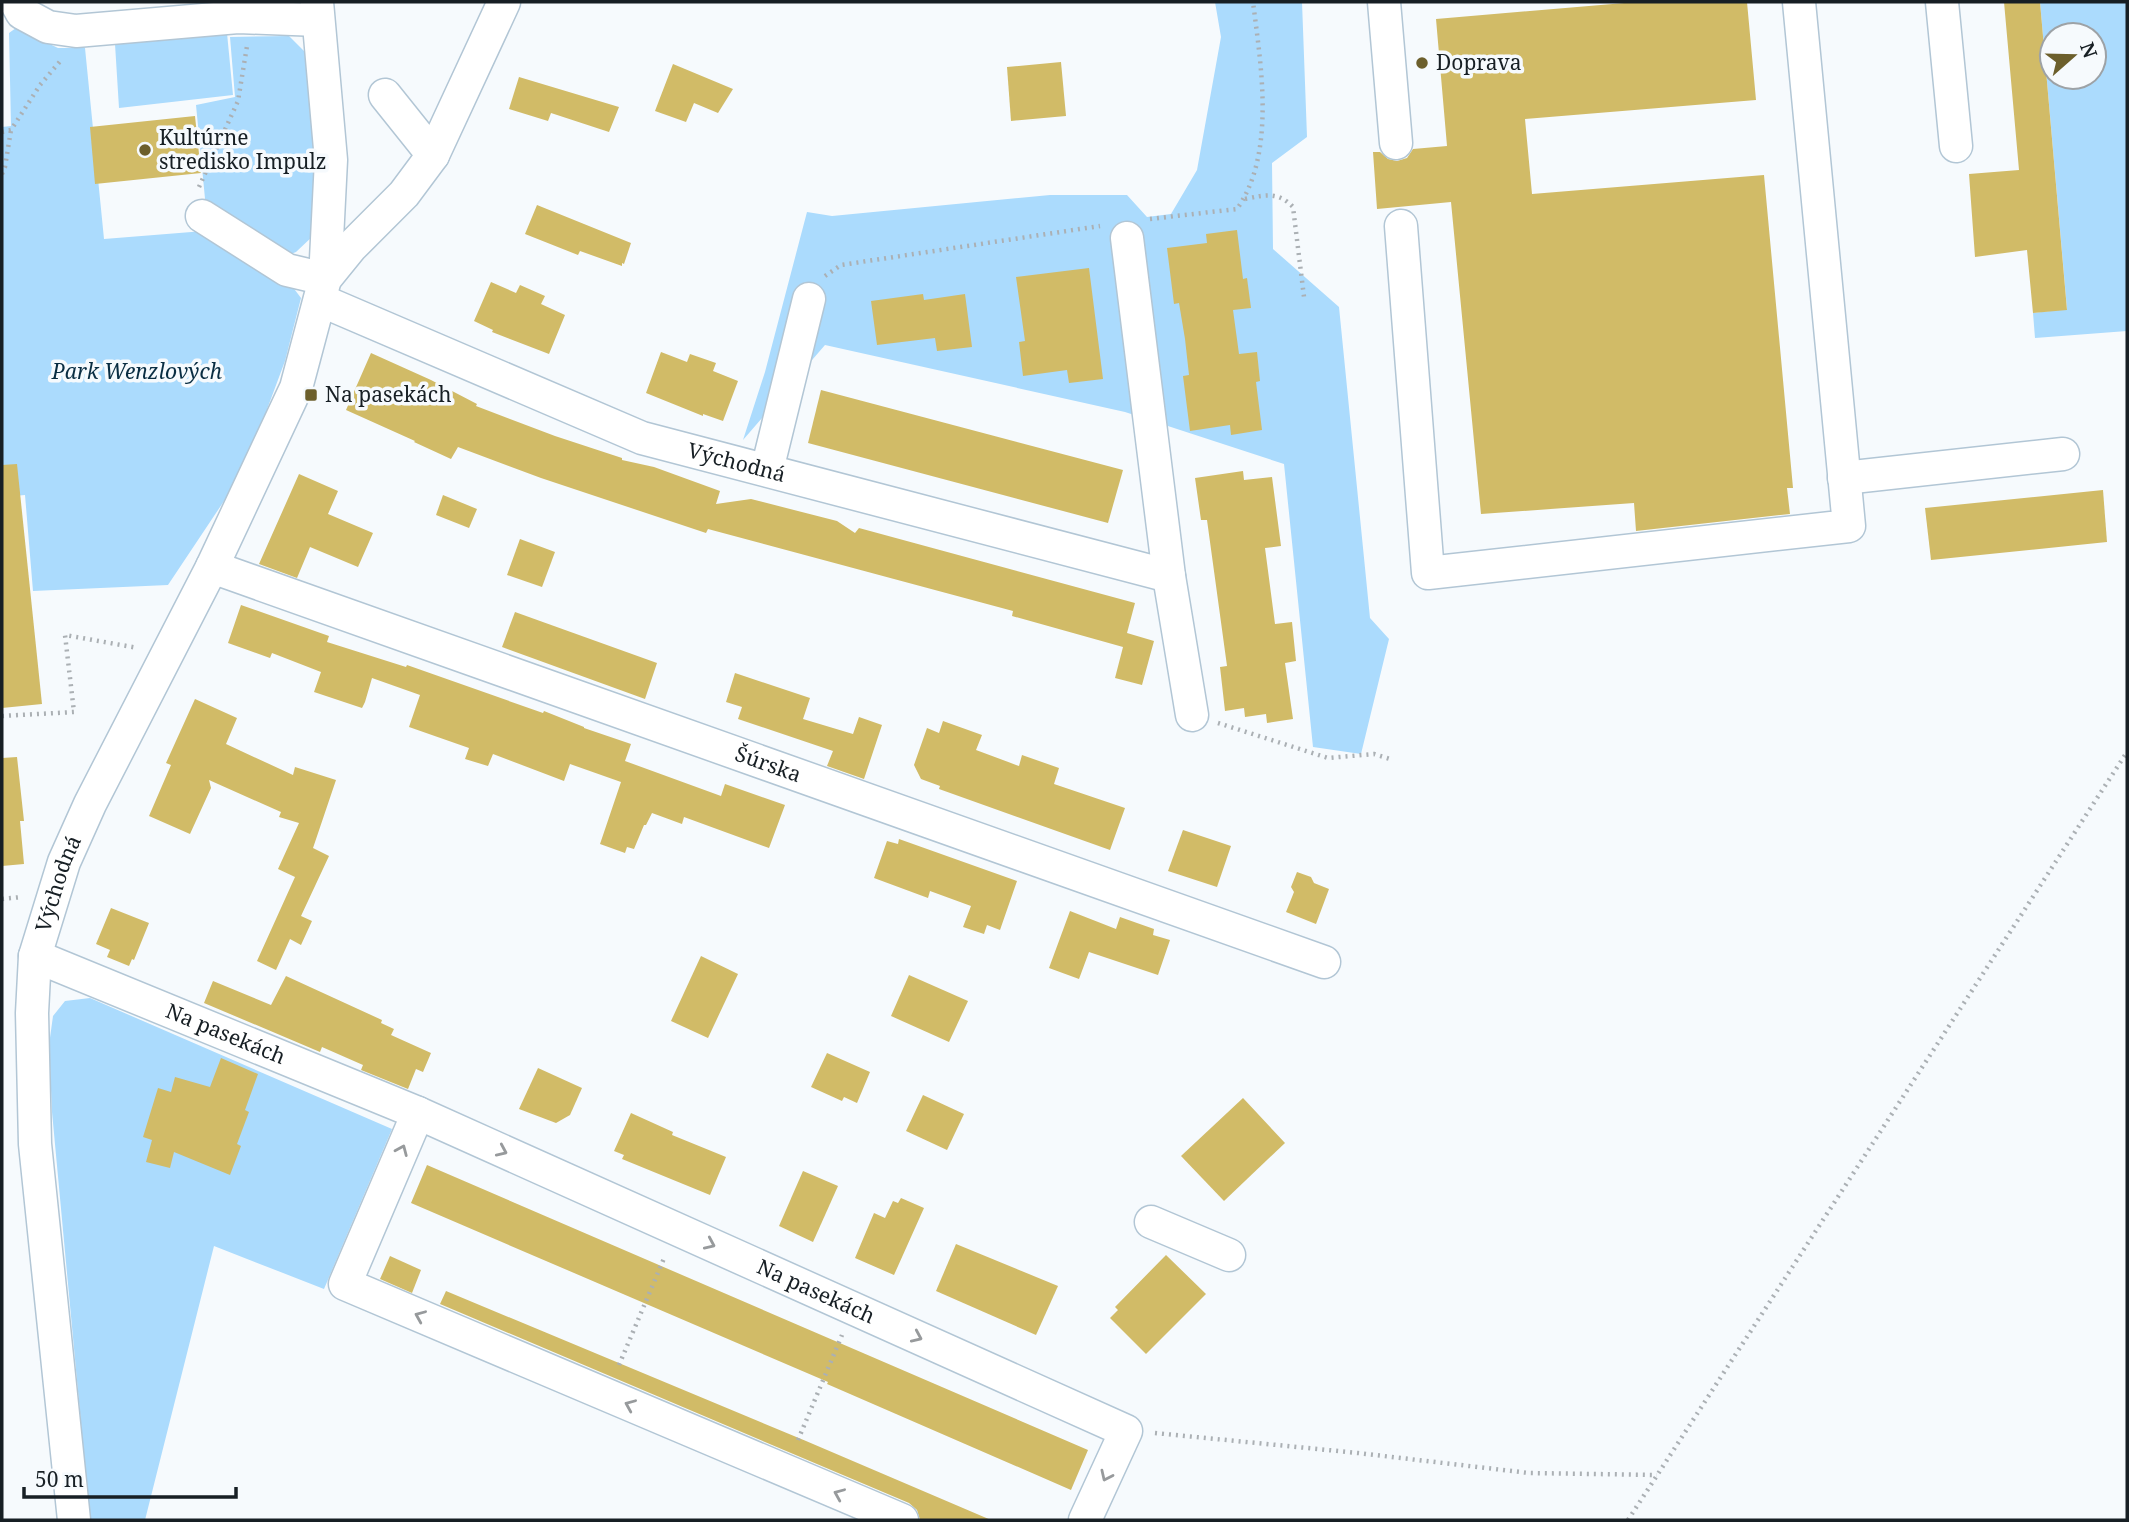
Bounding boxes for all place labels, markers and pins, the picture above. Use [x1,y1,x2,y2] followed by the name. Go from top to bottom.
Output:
[1436,48,1522,76] place label: Doprava
[1414,55,1430,71] marker: Doprava
[159,123,327,175] place label: Kultúrne stredisko Impulz
[137,142,153,158] marker: Kultúrne stredisko Impulz
[325,380,452,408] place label: Na pasekách
[303,387,319,403] marker: Na pasekách

